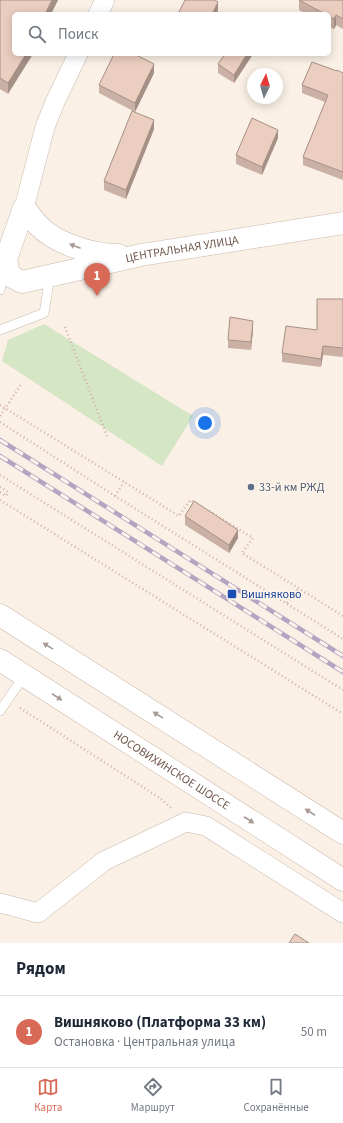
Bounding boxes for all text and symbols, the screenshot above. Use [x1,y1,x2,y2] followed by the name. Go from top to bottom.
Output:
[12,12,331,56] search box
[26,23,48,45] icon: search
[58,24,99,45] text: Поиск
[247,68,283,104] north arrow
[124,231,240,267] street label: ЦЕНТРАЛЬНАЯ УЛИЦА
[68,243,80,249] one-way arrow
[84,263,110,296] pin: 1
[195,413,215,433] your location
[259,479,325,496] place label: 33-й км РЖД
[246,482,256,492] marker: 33-й км РЖД
[241,586,302,603] place label: Вишняково
[226,588,238,600] marker: Вишняково
[42,642,54,649] one-way arrow
[52,693,62,701] one-way arrow
[152,712,164,719] one-way arrow
[110,726,233,814] street label: НОСОВИХИНСКОЕ ШОССЕ
[305,808,315,816] one-way arrow
[244,816,254,824] one-way arrow
[16,957,66,981] text: Рядом
[54,1012,266,1033] text: Вишняково (Платформа 33 км)
[26,1023,32,1041] text: 1
[301,1023,327,1041] text: 50 m
[54,1033,235,1051] text: Остановка · Центральная улица
[34,1076,62,1115] tab: Карта
[131,1076,175,1115] tab: Маршрут
[243,1076,309,1115] tab: Сохранённые

